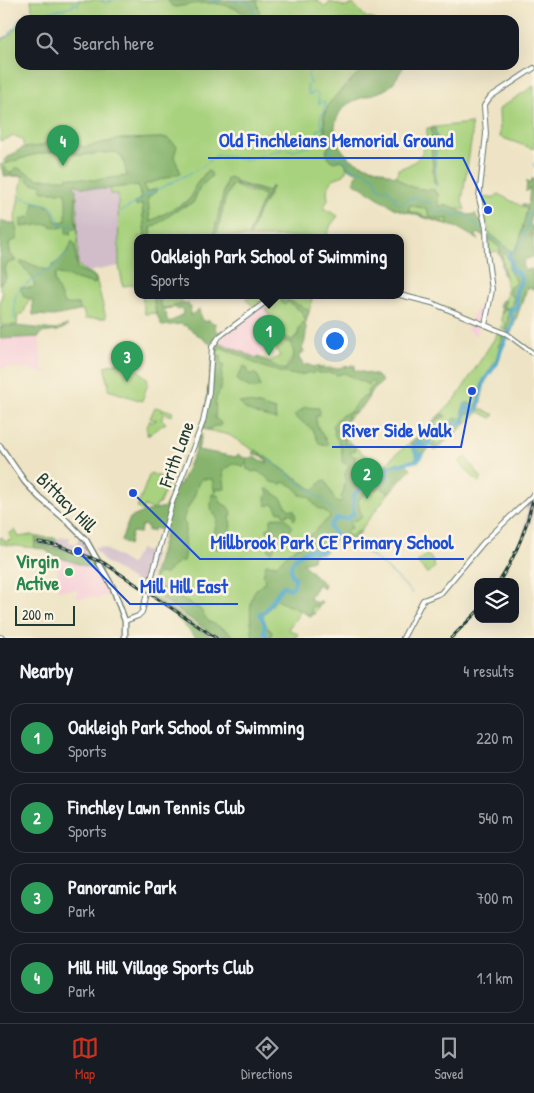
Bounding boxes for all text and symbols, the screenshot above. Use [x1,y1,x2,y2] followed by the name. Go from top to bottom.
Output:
[15,15,519,70] search box
[33,29,61,57] icon: search
[73,30,154,56] text: Search here
[208,123,463,158] callout: Old Finchleians Memorial Ground
[47,125,79,166] pin: 4
[219,126,454,153] text: Old Finchleians Memorial Ground
[134,234,404,299] popup
[151,243,387,269] text: Oakleigh Park School of Swimming
[151,269,189,291] text: Sports
[253,315,285,356] pin: 1
[322,328,348,354] your location
[111,341,143,382] pin: 3
[332,412,461,447] callout: River Side Walk
[342,416,453,443] text: River Side Walk
[152,417,200,491] street label: Frith Lane
[351,458,383,499] pin: 2
[31,466,103,538] street label: Bittacy Hill
[200,524,464,559] callout: Millbrook Park CE Primary School
[210,528,454,556] text: Millbrook Park CE Primary School
[15,548,59,596] place label: Virgin Active
[63,566,75,578] marker: Virgin Active
[130,569,238,604] callout: Mill Hill East
[140,572,229,599] text: Mill Hill East
[474,578,519,623] map controls
[474,578,519,623] button: layers
[15,603,75,626] scale bar
[22,605,54,624] text: 200 m
[20,656,73,685] text: Nearby
[463,660,514,682] text: 4 results
[68,714,304,740] text: Oakleigh Park School of Swimming
[34,727,40,749] text: 1
[476,727,513,749] text: 220 m
[68,740,106,762] text: Sports
[68,794,245,820] text: Finchley Lawn Tennis Club
[33,807,41,829] text: 2
[479,807,513,829] text: 540 m
[68,820,106,842] text: Sports
[68,874,176,900] text: Panoramic Park
[33,887,41,909] text: 3
[476,887,513,909] text: 700 m
[68,900,95,922] text: Park
[68,954,254,980] text: Mill Hill Village Sports Club
[34,967,40,989] text: 4
[477,967,513,989] text: 1.1 km
[68,980,95,1002] text: Park
[71,1034,99,1083] tab: Map
[241,1034,292,1083] tab: Directions
[434,1034,463,1083] tab: Saved

